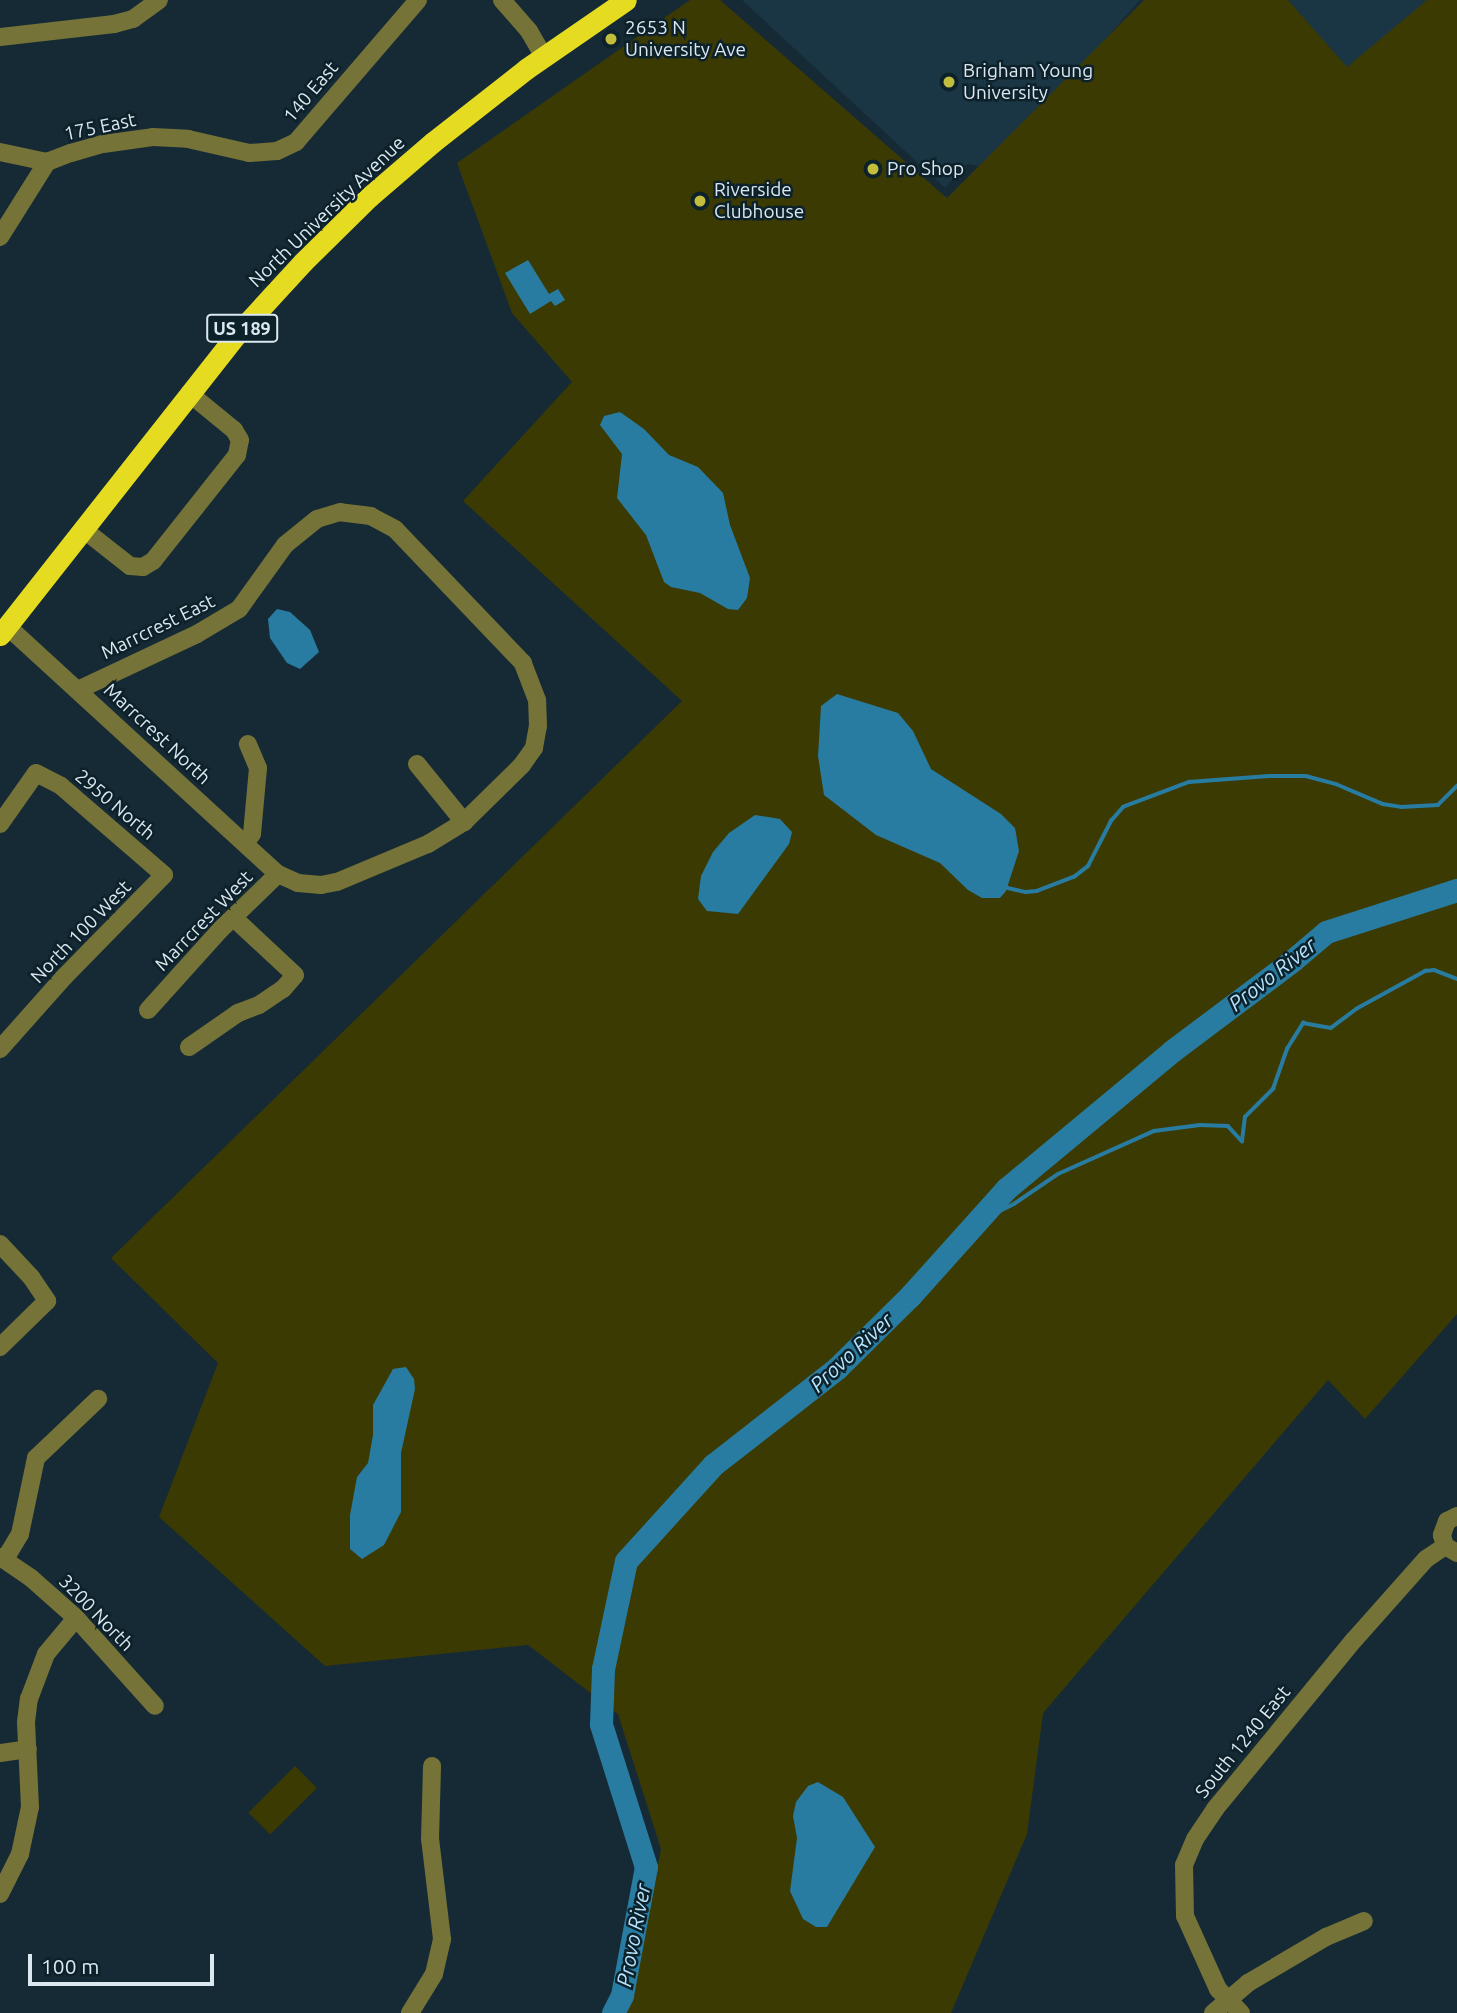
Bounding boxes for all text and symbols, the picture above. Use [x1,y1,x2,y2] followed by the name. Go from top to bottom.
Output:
[625,17,746,61] place label: 2653 N University Ave
[603,31,619,47] marker: 2653 N University Ave
[279,57,343,127] street label: 140 East
[963,60,1093,104] place label: Brigham Young University
[941,74,957,90] marker: Brigham Young University
[62,108,138,146] street label: 175 East
[244,132,410,292] street label: North University Avenue
[887,158,964,180] place label: Pro Shop
[865,161,881,177] marker: Pro Shop
[714,179,804,223] place label: Riverside Clubhouse
[692,193,708,209] marker: Riverside Clubhouse
[205,314,279,342] road number: US 189
[98,590,218,664] street label: Marrcrest East
[99,679,215,789] street label: Marrcrest North
[70,765,160,845] street label: 2950 North
[150,866,258,976] street label: Marrcrest West
[26,876,136,988] street label: North 100 West
[1223,932,1321,1016] water label: Provo River
[804,1307,898,1397] water label: Provo River
[54,1570,138,1656] street label: 3200 North
[1191,1681,1295,1803] street label: South 1240 East
[611,1881,655,1989] water label: Provo River
[32,1940,217,1984] scale bar
[41,1954,99,1978] text: 100 m

